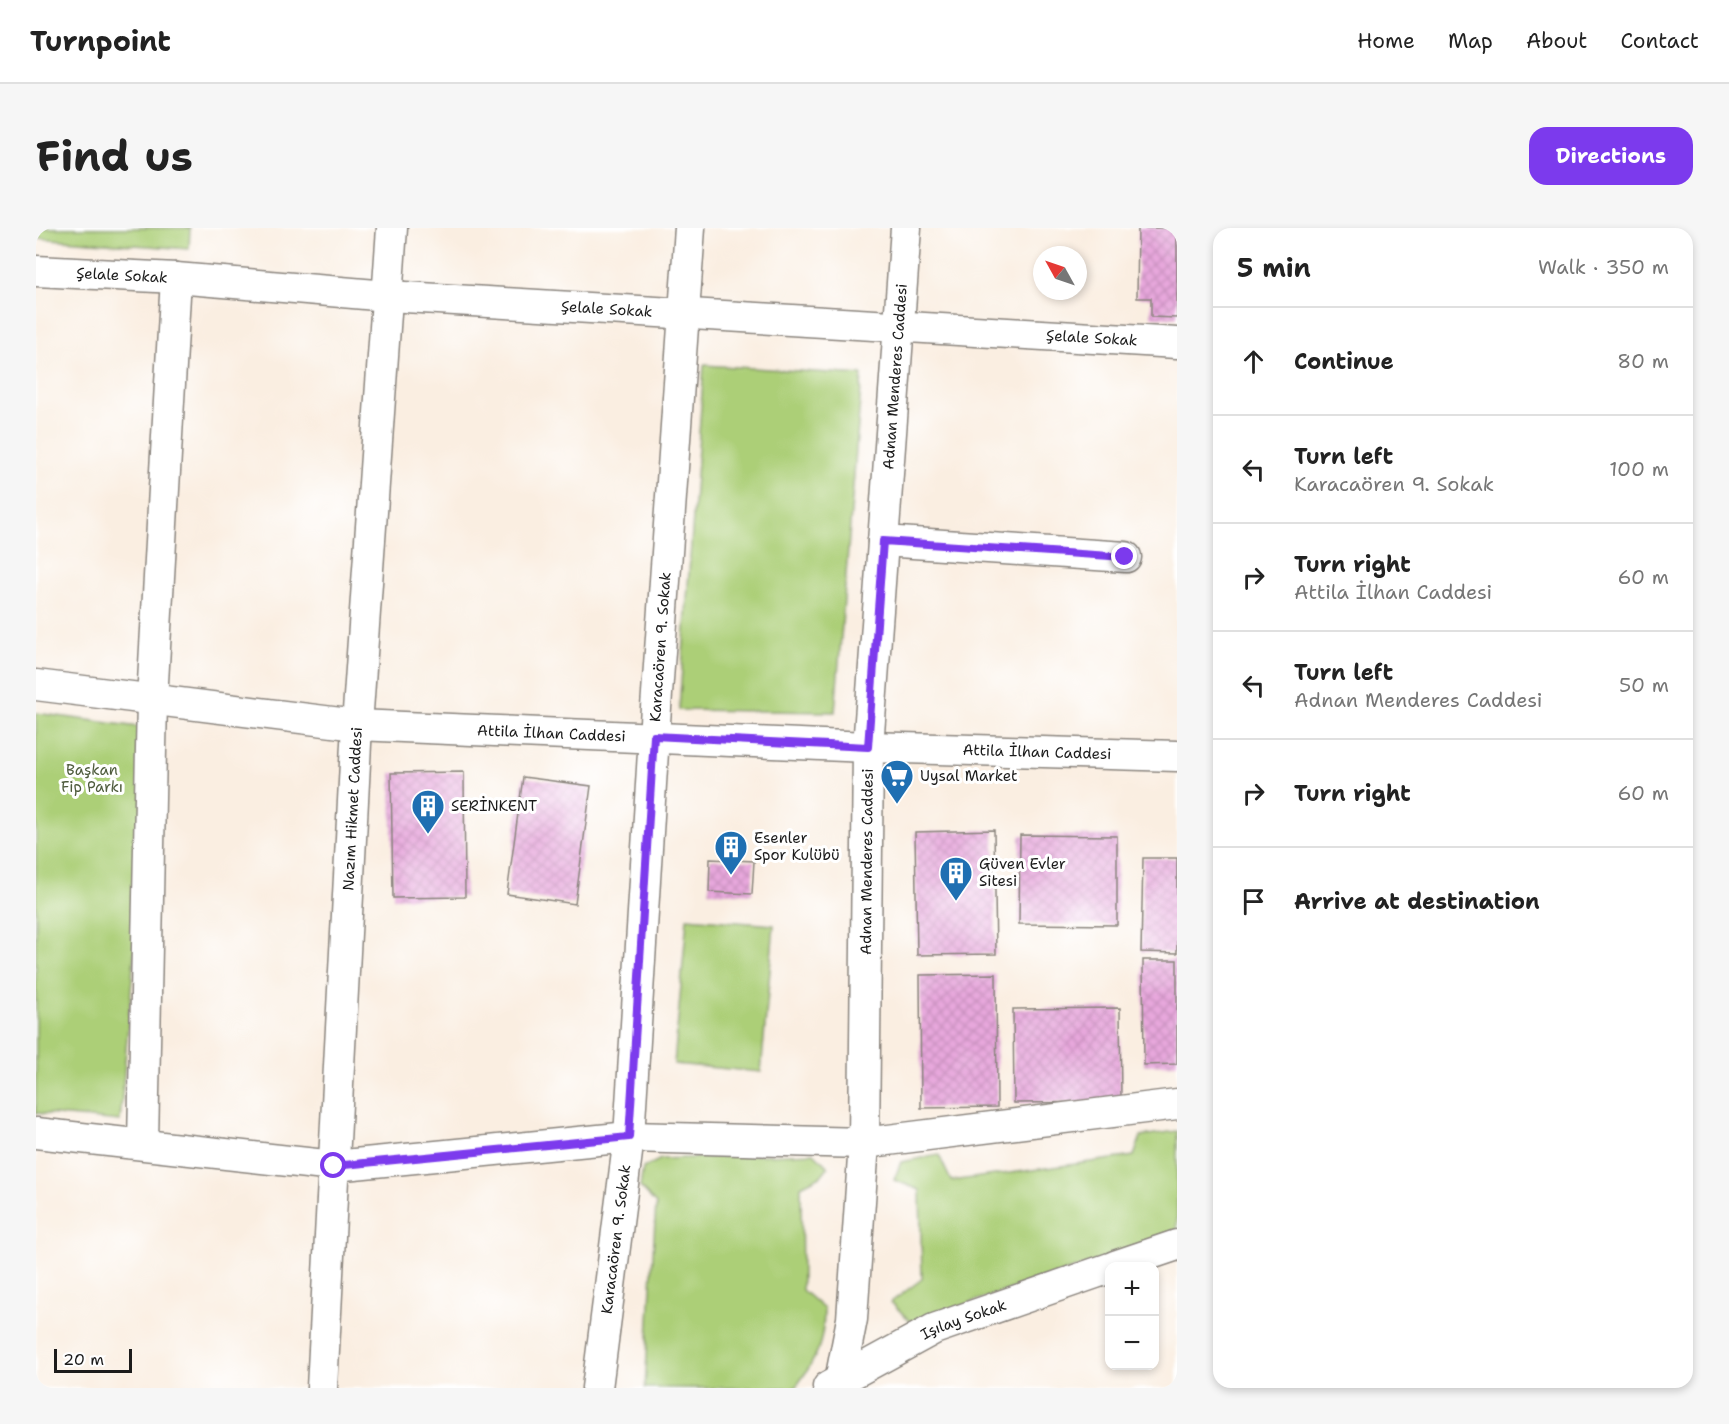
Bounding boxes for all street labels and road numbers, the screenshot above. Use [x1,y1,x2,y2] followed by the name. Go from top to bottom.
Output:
[76,263,168,288] street label: Şelale Sokak
[878,283,912,470] street label: Adnan Menderes Caddesi
[560,296,653,322] street label: Şelale Sokak
[1046,325,1138,351] street label: Şelale Sokak
[645,571,676,723] street label: Karacaören 9. Sokak
[477,720,626,747] street label: Attila İlhan Caddesi
[338,726,367,891] street label: Nazım Hikmet Caddesi
[962,740,1112,764] street label: Attila İlhan Caddesi
[856,768,878,955] street label: Adnan Menderes Caddesi
[597,1163,635,1315] street label: Karacaören 9. Sokak
[917,1295,1009,1344] street label: Işılay Sokak

